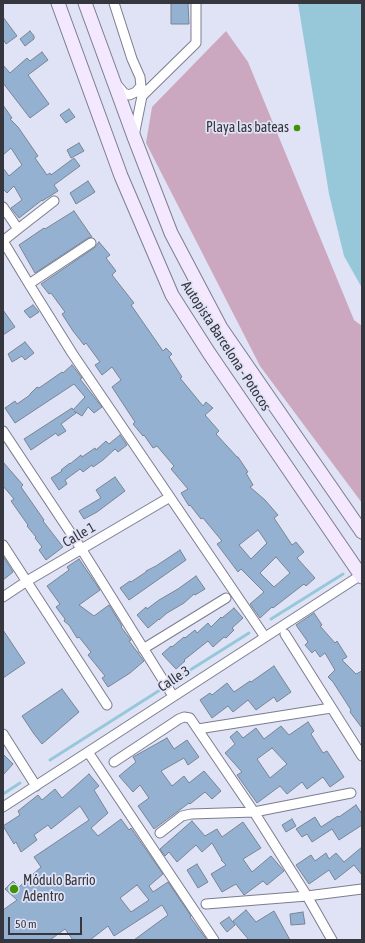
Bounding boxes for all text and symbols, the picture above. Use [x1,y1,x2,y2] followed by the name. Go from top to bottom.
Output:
[206,120,289,136] place label: Playa las bateas
[292,123,302,133] marker: Playa las bateas
[178,278,274,414] street label: Autopista Barcelona - Potocos
[60,519,98,551] street label: Calle 1
[155,662,193,696] street label: Calle 3
[23,873,96,906] place label: Módulo Barrio Adentro
[8,883,20,895] marker: Módulo Barrio Adentro
[10,909,84,935] scale bar
[15,917,37,931] text: 50 m

